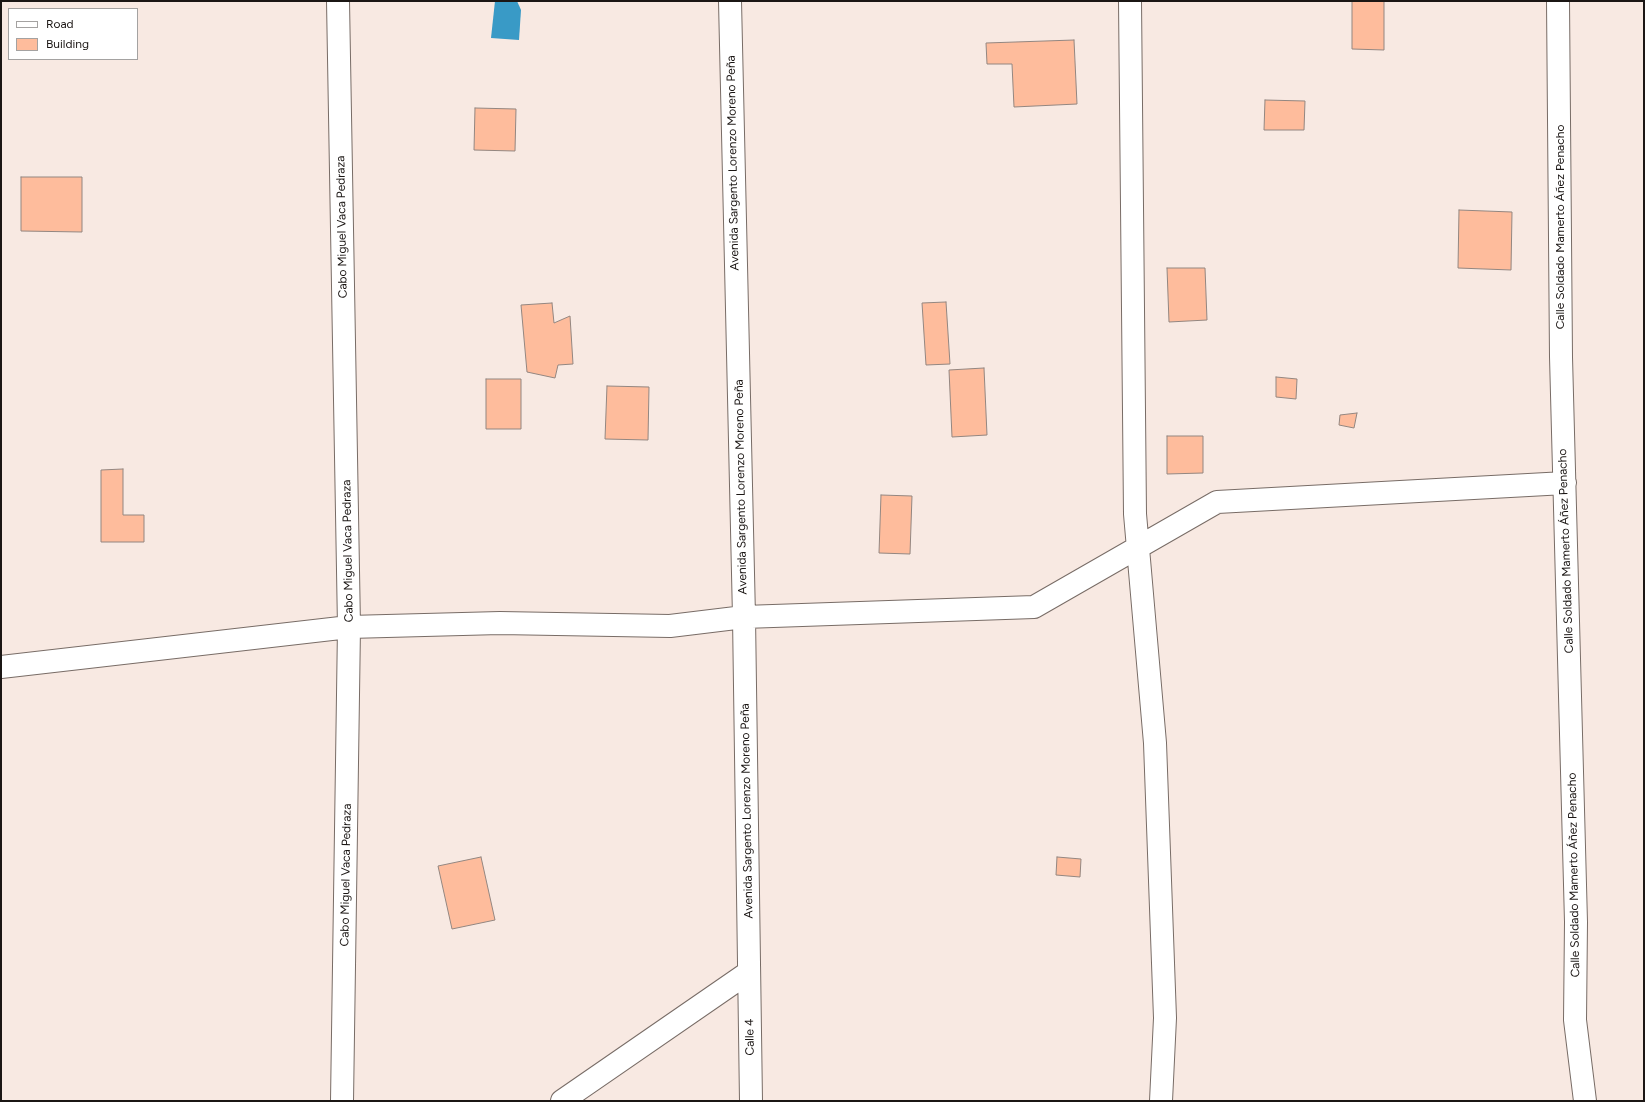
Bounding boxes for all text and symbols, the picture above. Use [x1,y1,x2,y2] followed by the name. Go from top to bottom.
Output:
[8,8,138,60] legend
[46,17,74,31] text: Road
[46,37,89,51] text: Building
[724,55,742,271] street label: Avenida Sargento Lorenzo Moreno Peña
[1553,125,1567,329] street label: Calle Soldado Mamerto Áñez Penacho
[334,156,350,298] street label: Cabo Miguel Vaca Pedraza
[732,379,750,595] street label: Avenida Sargento Lorenzo Moreno Peña
[1555,448,1577,654] street label: Calle Soldado Mamerto Áñez Penacho
[340,480,356,622] street label: Cabo Miguel Vaca Pedraza
[738,703,756,919] street label: Avenida Sargento Lorenzo Moreno Peña
[1565,773,1583,977] street label: Calle Soldado Mamerto Áñez Penacho
[338,804,354,946] street label: Cabo Miguel Vaca Pedraza
[742,1018,758,1056] street label: Calle 4

